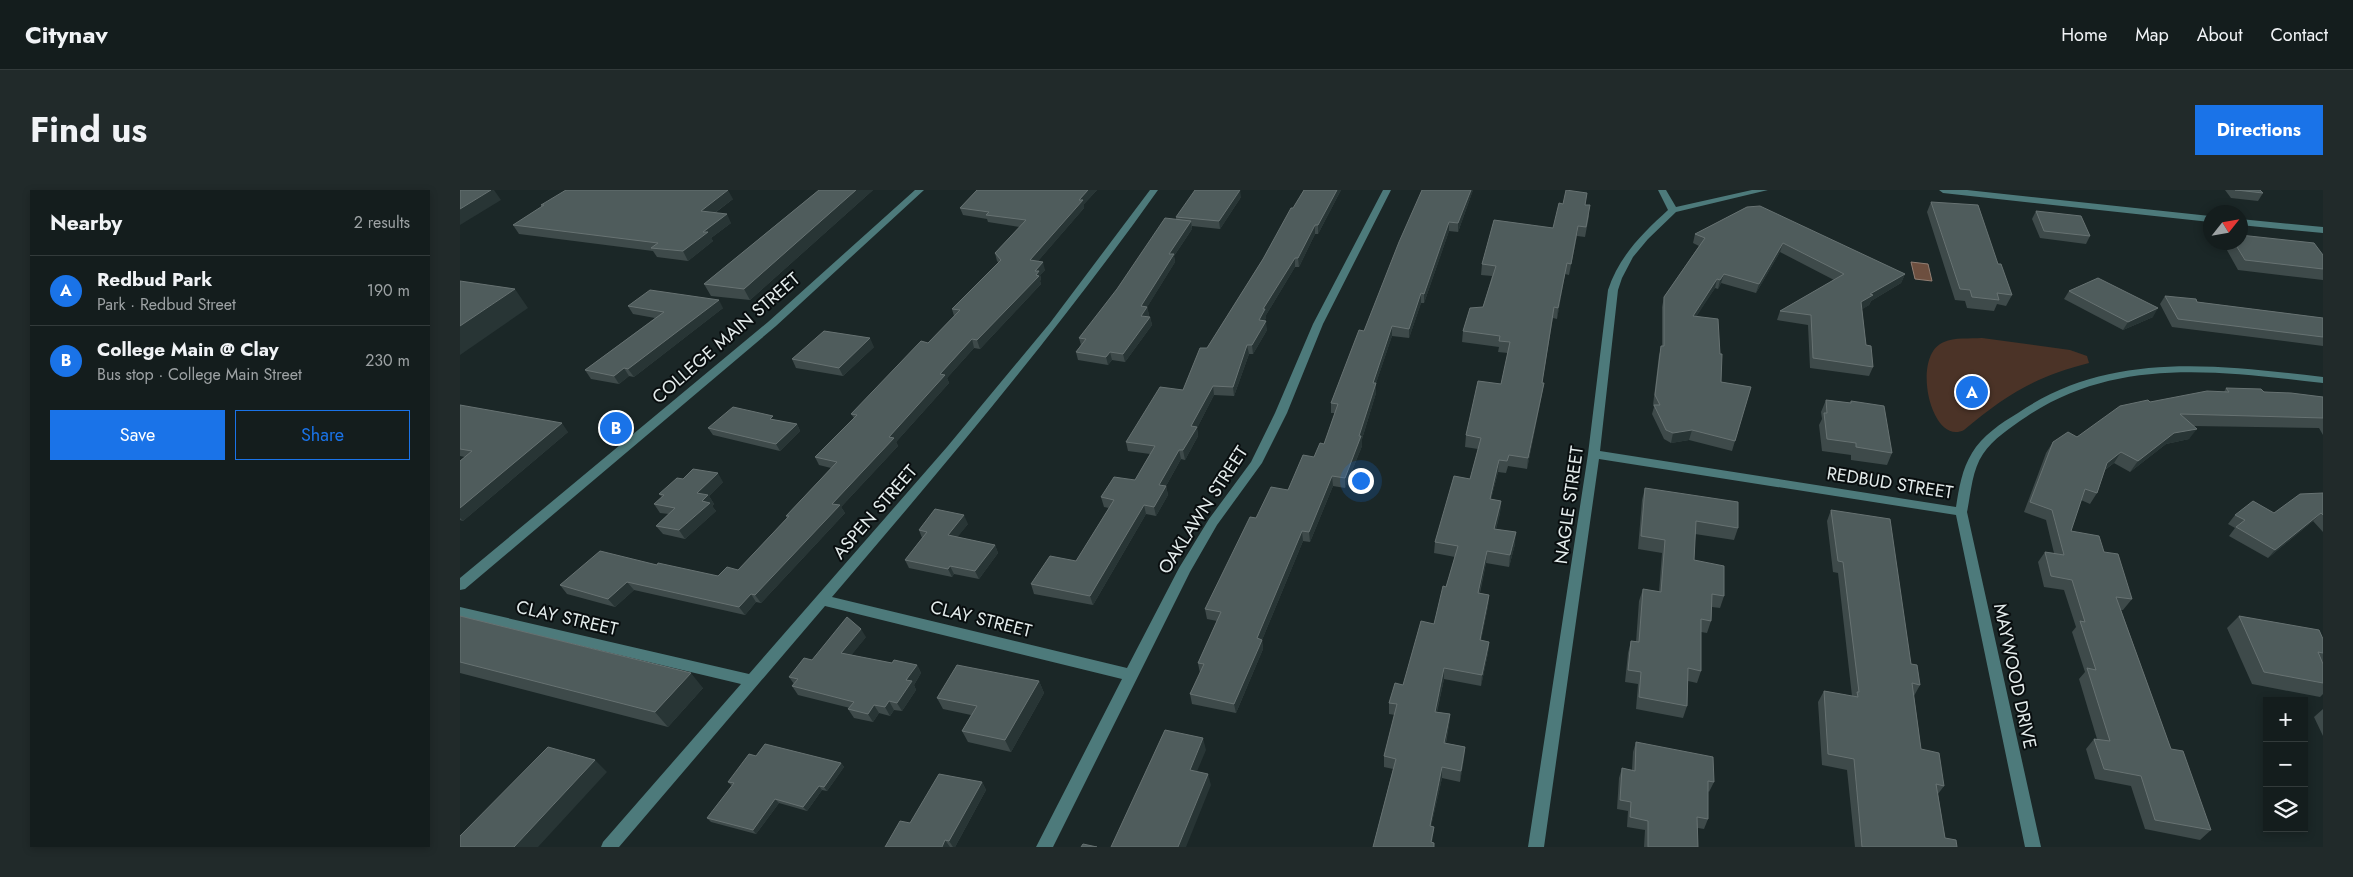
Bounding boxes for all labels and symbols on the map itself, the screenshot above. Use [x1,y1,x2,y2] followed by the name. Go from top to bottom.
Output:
[2203,205,2248,250] north arrow
[646,266,806,410] street label: COLLEGE MAIN STREET
[1956,373,1988,411] pin: A
[600,409,632,447] pin: B
[1152,440,1255,579] street label: OAKLAWN STREET
[1548,444,1590,566] street label: NAGLE STREET
[827,459,924,565] street label: ASPEN STREET
[1825,460,1956,506] street label: REDBUD STREET
[1348,468,1374,494] your location
[514,594,621,642] street label: CLAY STREET
[928,594,1035,644] street label: CLAY STREET
[1987,601,2043,751] street label: MAYWOOD DRIVE

